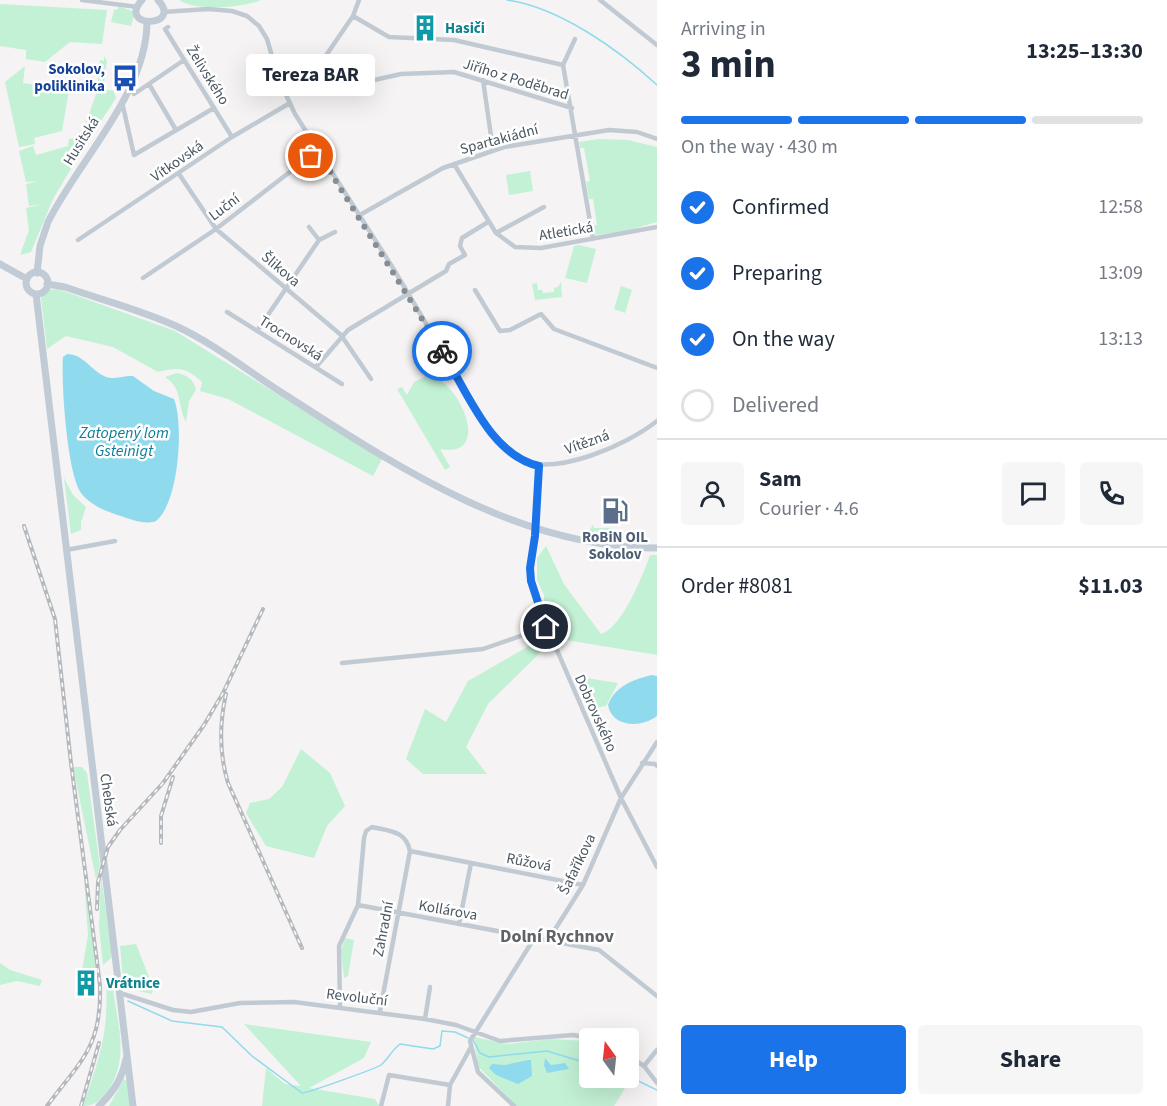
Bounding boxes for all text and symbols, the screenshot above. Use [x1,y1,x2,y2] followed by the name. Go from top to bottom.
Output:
[410,13,440,43] building icon: Hasiči
[681,15,766,43] text: Arriving in
[445,18,485,39] place label: Hasiči
[1026,35,1143,67] text: 13:25–13:30
[681,37,776,93] text: 3 min
[181,41,234,109] street label: Želivského
[460,53,571,106] street label: Jiřího z Poděbrad
[246,54,376,96] callout: Tereza BAR
[34,59,105,97] place label: Sokolov, poliklinika
[262,61,359,89] text: Tereza BAR
[110,63,140,93] bus stop icon: Sokolov, poliklinika
[58,113,105,170] street label: Husitská
[458,119,542,160] street label: Spartakiádní
[285,130,336,181] pin
[681,133,838,161] text: On the way · 430 m
[147,136,208,187] street label: Vítkovská
[294,139,327,172] icon: bag
[204,188,245,226] street label: Luční
[681,191,714,224] icon: check
[732,191,829,223] text: Confirmed
[1098,193,1143,221] text: 12:58
[537,217,595,246] street label: Atletická
[257,247,305,292] street label: Šlikova
[681,257,714,290] icon: check
[732,257,822,289] text: Preparing
[1098,259,1143,287] text: 13:09
[255,311,327,366] street label: Trocnovská
[412,321,472,381] courier
[681,323,714,356] icon: check
[732,323,835,355] text: On the way
[1098,325,1143,353] text: 13:13
[426,335,459,368] icon: bike
[732,389,819,421] text: Delivered
[78,422,169,462] water label: Zatopený lom Gsteinigt
[562,425,612,460] street label: Vítězná
[681,462,744,525] button: person
[1002,462,1065,525] button: chat
[1080,462,1143,525] button: phone
[759,463,802,495] text: Sam
[759,495,859,523] text: Courier · 4.6
[600,496,630,526] fuel station icon: RoBiN OIL Sokolov
[582,527,648,565] place label: RoBiN OIL Sokolov
[681,570,793,602] text: Order #8081
[1078,570,1143,602] text: $11.03
[520,601,571,652] pin
[529,610,562,643] icon: home
[569,671,622,755] street label: Dobrovského
[94,772,123,828] street label: Chebská
[554,830,601,898] street label: Šafaříkova
[505,848,553,877] street label: Růžová
[417,895,479,926] street label: Kollárova
[368,898,399,959] street label: Zahradní
[500,924,615,949] district label: Dolní Rychnov
[71,968,101,998] building icon: Vrátnice
[105,973,160,994] place label: Vrátnice
[325,983,390,1012] street label: Revoluční
[681,1025,906,1094] button: Help
[918,1025,1143,1094] button: Share
[579,1028,639,1088] north arrow
[579,1028,639,1088] map controls

